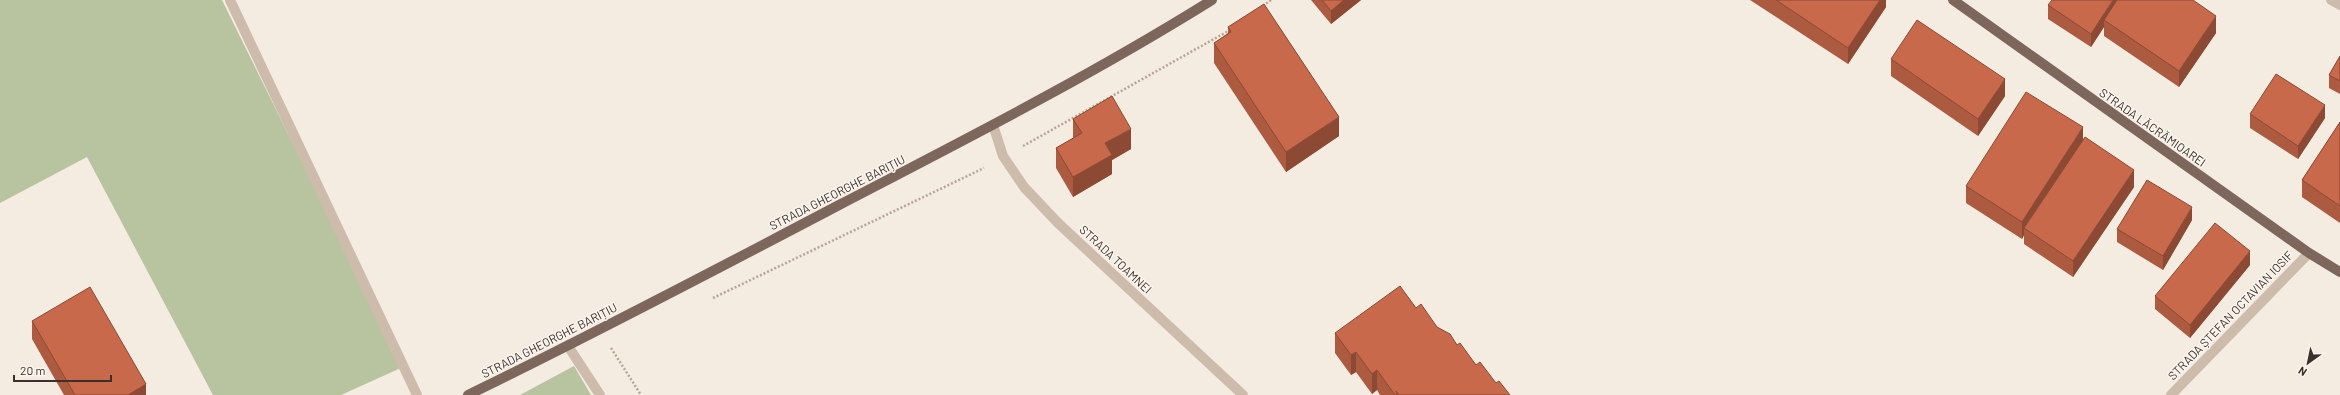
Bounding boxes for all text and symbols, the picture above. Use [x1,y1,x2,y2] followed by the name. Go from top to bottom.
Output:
[2097,85,2209,169] street label: STRADA LĂCRĂMIOAREI
[767,152,907,232] street label: STRADA GHEORGHE BARIȚIU
[1077,222,1155,296] street label: STRADA TOAMNEI
[2165,248,2295,382] street label: STRADA ȘTEFAN OCTAVIAN IOSIF
[479,300,619,380] street label: STRADA GHEORGHE BARIȚIU
[2288,343,2328,383] north arrow
[14,357,111,383] scale bar
[20,363,46,377] text: 20 m
[2296,364,2309,379] text: N

